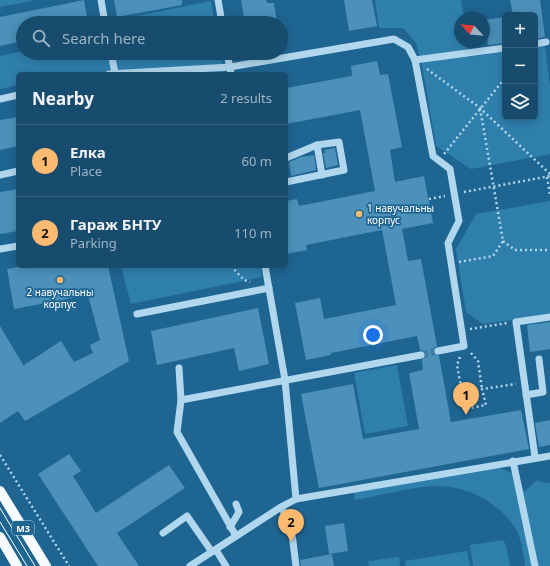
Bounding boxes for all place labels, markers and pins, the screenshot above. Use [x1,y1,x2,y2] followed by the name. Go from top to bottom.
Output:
[367,201,434,227] place label: 1 навучальны корпус
[354,209,364,219] marker: 1 навучальны корпус
[55,275,65,285] marker: 2 навучальны корпус
[26,285,94,311] place label: 2 навучальны корпус
[453,382,479,415] pin: 1
[278,509,304,542] pin: 2

